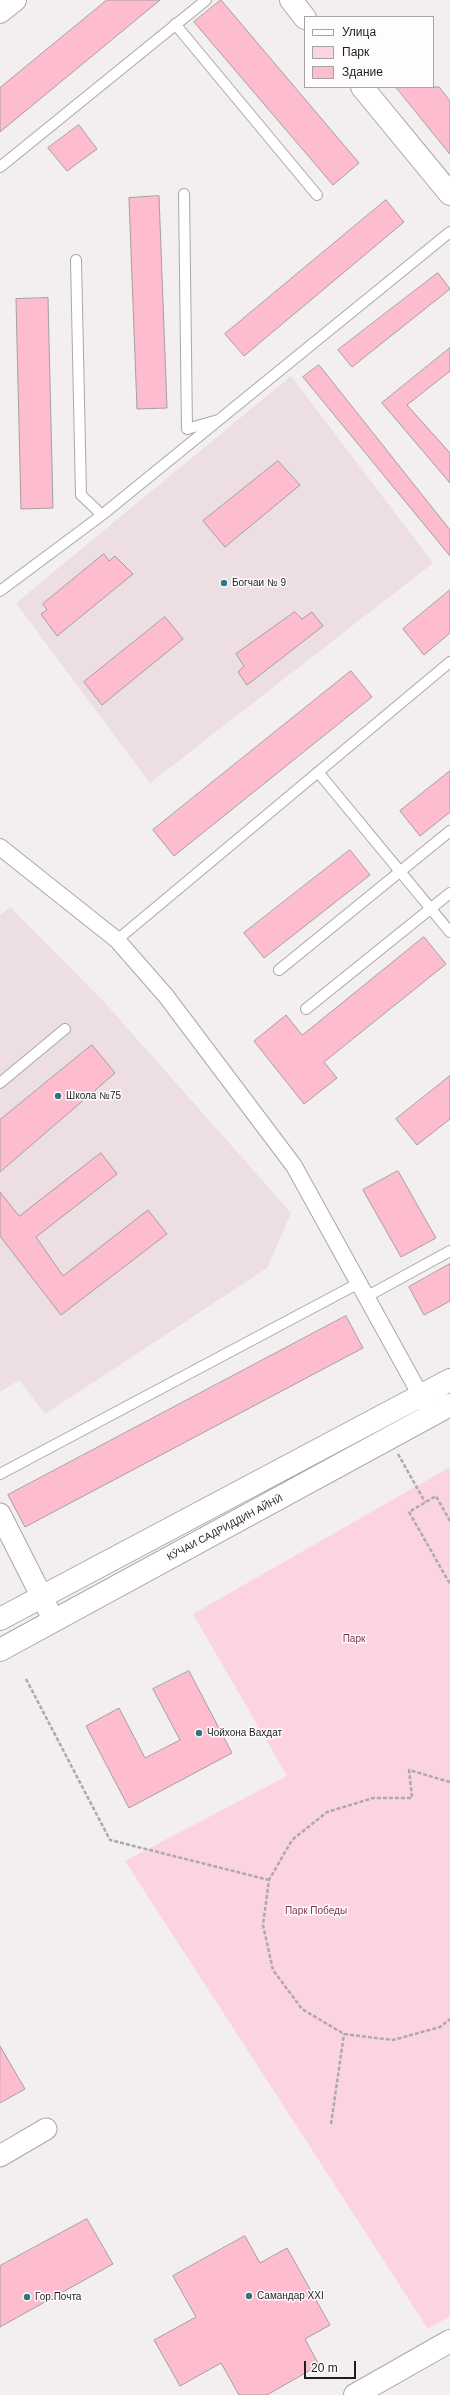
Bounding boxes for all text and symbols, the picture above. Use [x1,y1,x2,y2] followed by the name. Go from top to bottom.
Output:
[304,16,434,88] legend
[342,25,376,39] text: Улица
[342,45,369,59] text: Парк
[342,65,383,79] text: Здание
[232,577,286,589] place label: Богчаи № 9
[219,578,229,588] marker: Богчаи № 9
[66,1090,121,1102] place label: Школа №75
[53,1091,63,1101] marker: Школа №75
[165,1492,285,1564] street label: КӮЧАИ САДРИДДИН АЙНӢ
[343,1633,365,1645] park label: Парк
[207,1727,282,1739] place label: Чойхона Вахдат
[194,1728,204,1738] marker: Чойхона Вахдат
[285,1905,347,1917] park label: Парк Победы
[257,2290,324,2302] place label: Самандар XXI
[35,2291,81,2303] place label: Гор.Почта
[244,2291,254,2301] marker: Самандар XXI
[22,2292,32,2302] marker: Гор.Почта
[306,2353,358,2379] scale bar
[311,2361,338,2375] text: 20 m

